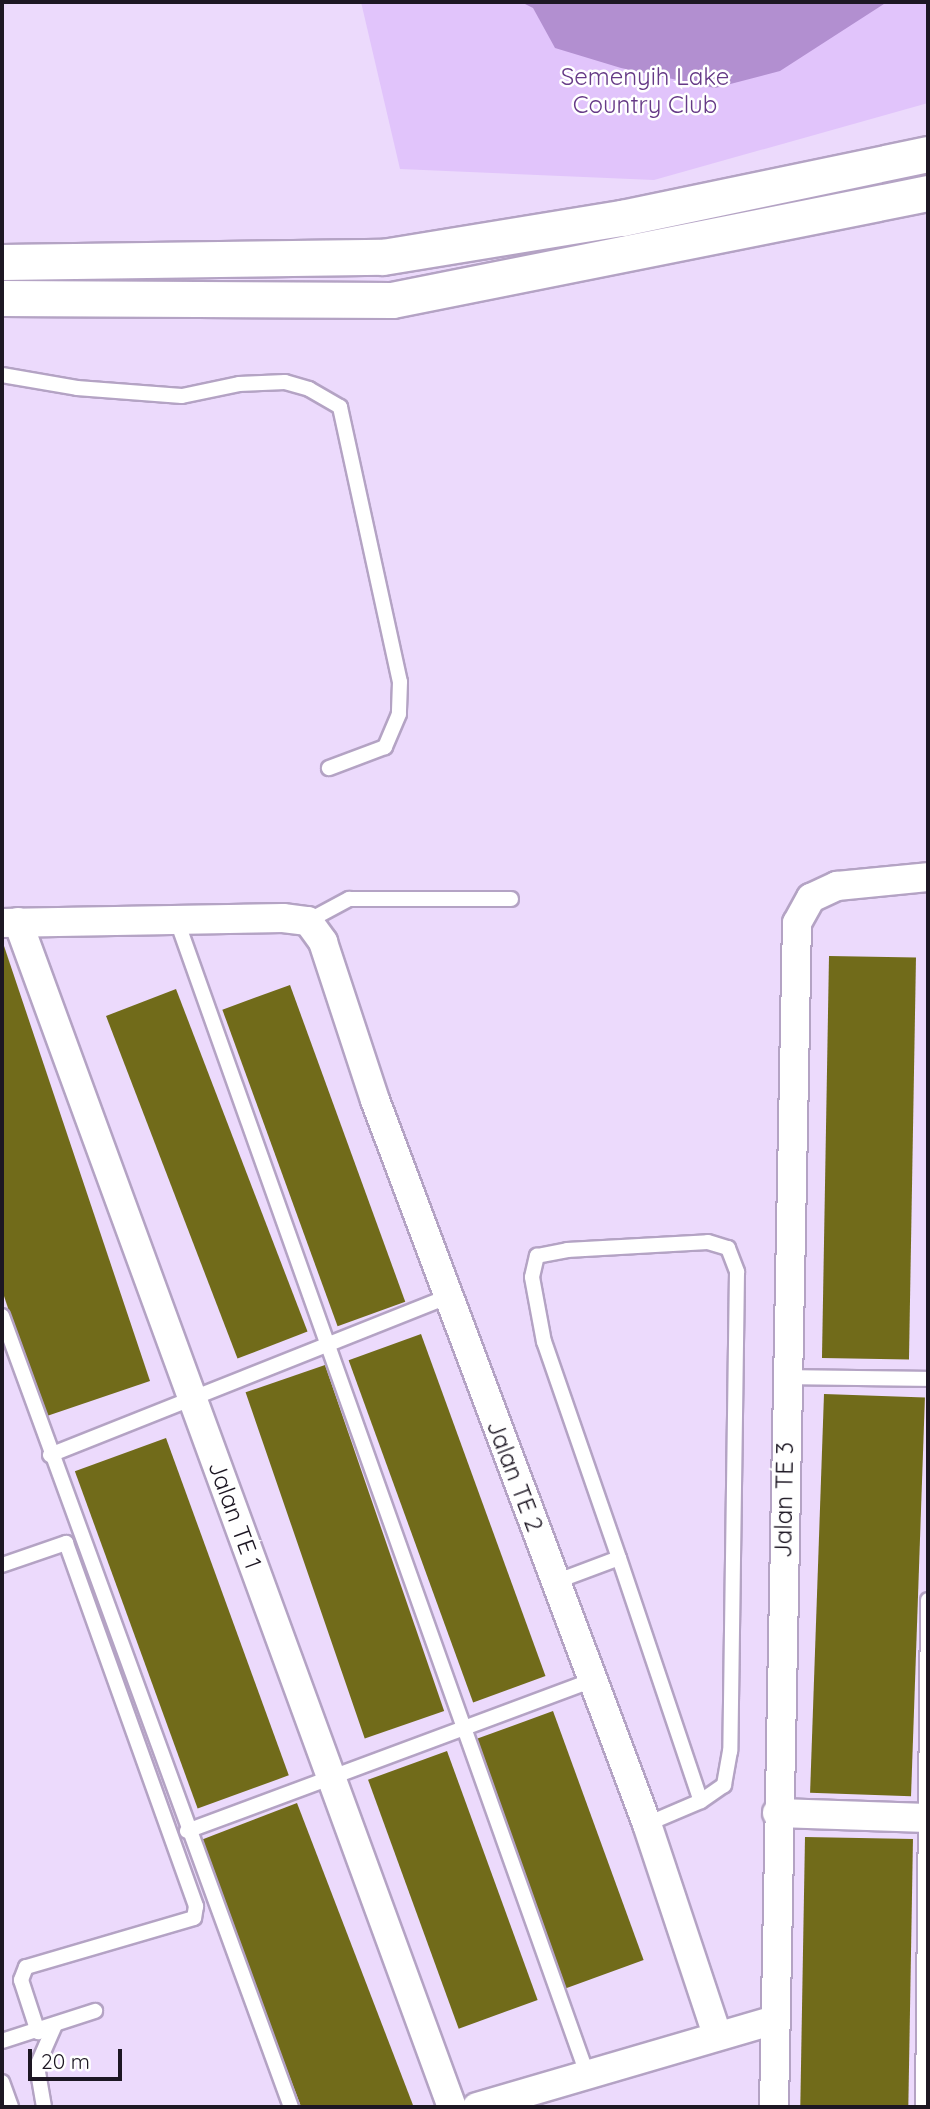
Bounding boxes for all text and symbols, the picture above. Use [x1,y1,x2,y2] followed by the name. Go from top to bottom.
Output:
[561,63,729,119] park label: Semenyih Lake Country Club
[481,1416,549,1536] street label: Jalan TE 2
[769,1442,799,1558] street label: Jalan TE 3
[202,1457,268,1573] street label: Jalan TE 1
[32,2036,126,2080] scale bar
[41,2048,90,2074] text: 20 m

